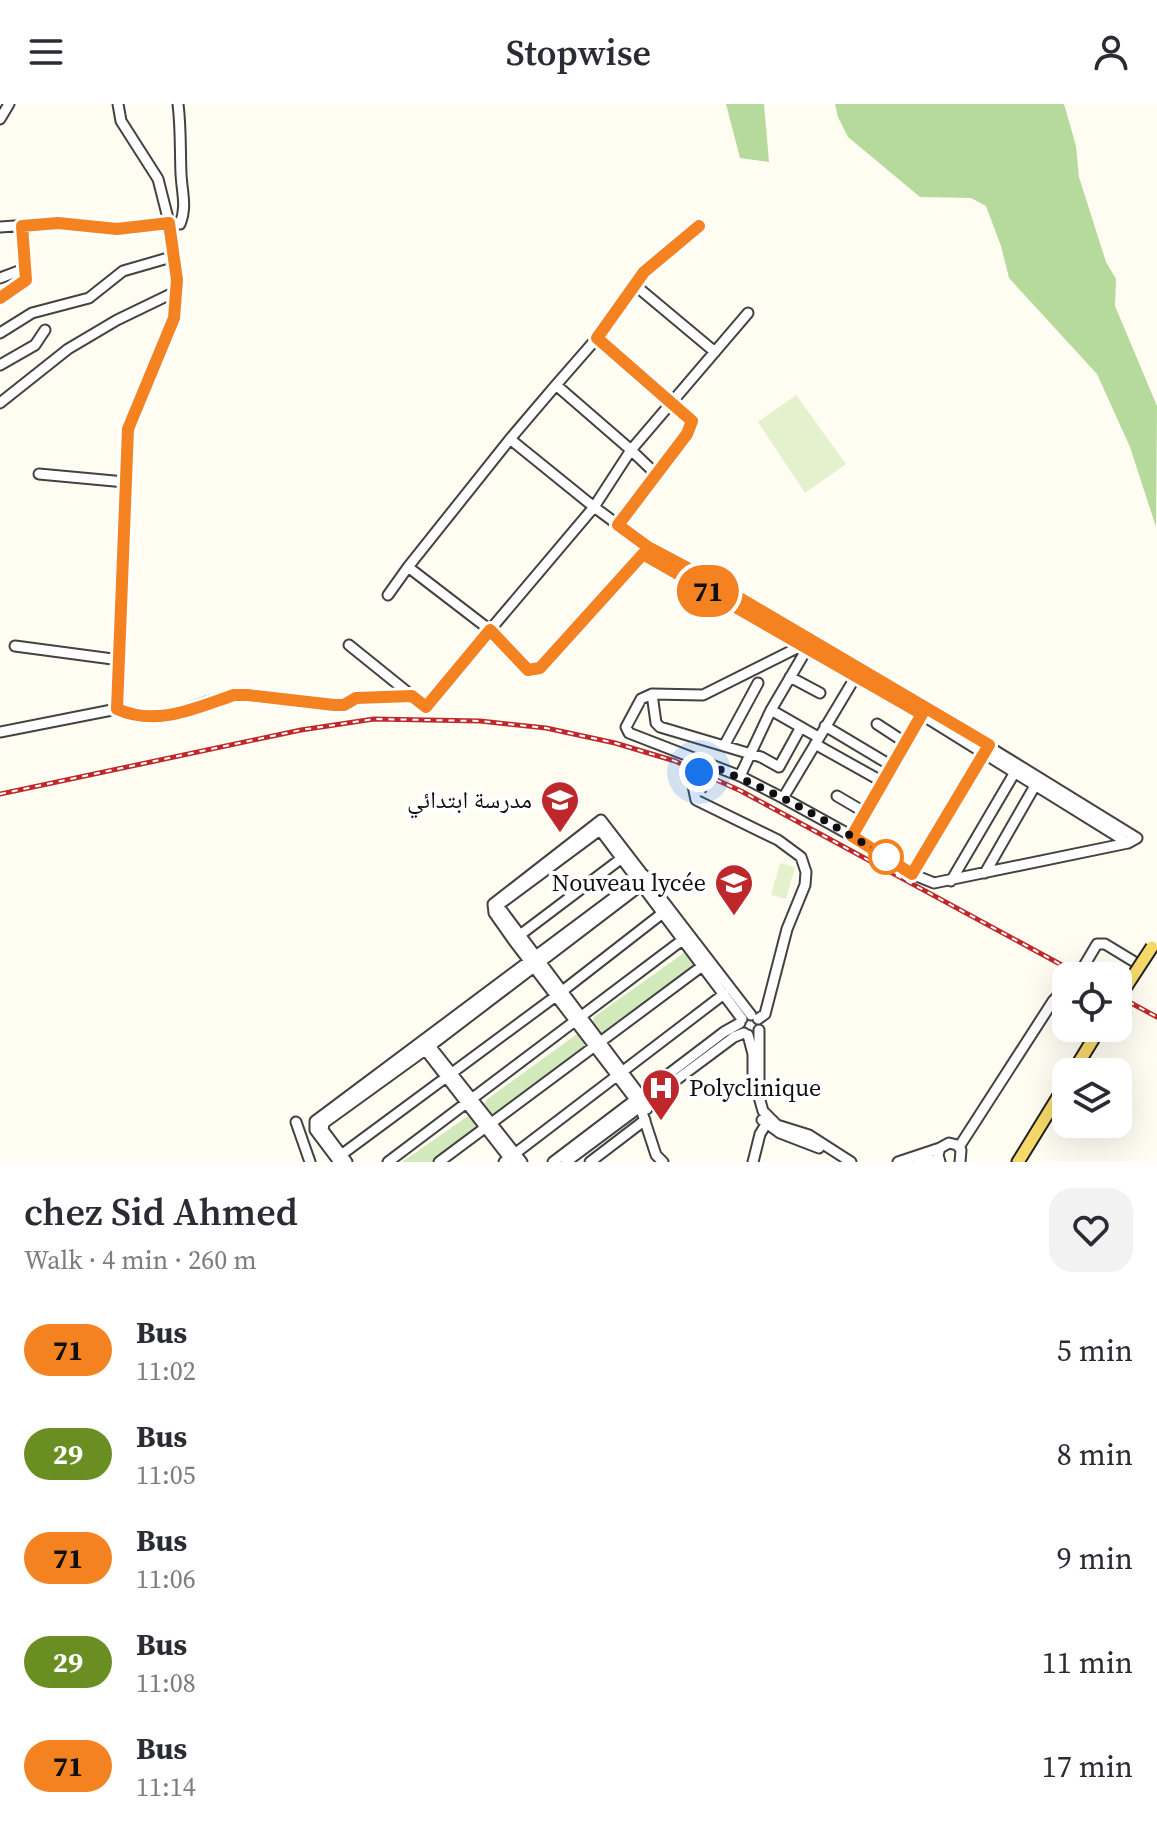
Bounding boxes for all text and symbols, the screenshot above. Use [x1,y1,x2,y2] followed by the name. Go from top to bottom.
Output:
[506,28,651,77] text: Stopwise
[24,30,68,74] icon: menu
[1089,30,1133,74] icon: person
[672,565,744,617] line badge: 71
[693,572,723,610] text: 71
[679,752,719,792] your location
[539,779,581,834] school or university icon: مدرسة ابتدائي
[407,783,532,819] place label: مدرسة ابتدائي
[869,840,903,874] unlabelled marker
[713,862,755,917] school or university icon: Nouveau lycée
[552,866,706,899] place label: Nouveau lycée
[1052,962,1132,1138] map controls
[1052,962,1132,1042] button: locate
[1052,1058,1132,1138] button: layers
[640,1067,682,1122] hospital icon: Polyclinique
[689,1071,821,1104] place label: Polyclinique
[24,1186,298,1238] text: chez Sid Ahmed
[1049,1188,1133,1272] button: heart
[24,1242,257,1278] text: Walk · 4 min · 260 m
[136,1312,187,1353] text: Bus
[1057,1330,1133,1371] text: 5 min
[53,1331,83,1369] text: 71
[136,1353,196,1389] text: 11:02
[136,1416,187,1457] text: Bus
[1057,1434,1133,1475] text: 8 min
[53,1435,83,1473] text: 29
[136,1457,196,1493] text: 11:05
[136,1520,187,1561] text: Bus
[1057,1538,1133,1579] text: 9 min
[53,1539,83,1577] text: 71
[136,1561,196,1597] text: 11:06
[136,1624,187,1665] text: Bus
[1042,1642,1133,1683] text: 11 min
[53,1643,83,1681] text: 29
[136,1665,196,1701] text: 11:08
[136,1728,187,1769] text: Bus
[1042,1746,1133,1787] text: 17 min
[53,1747,83,1785] text: 71
[136,1769,196,1805] text: 11:14

